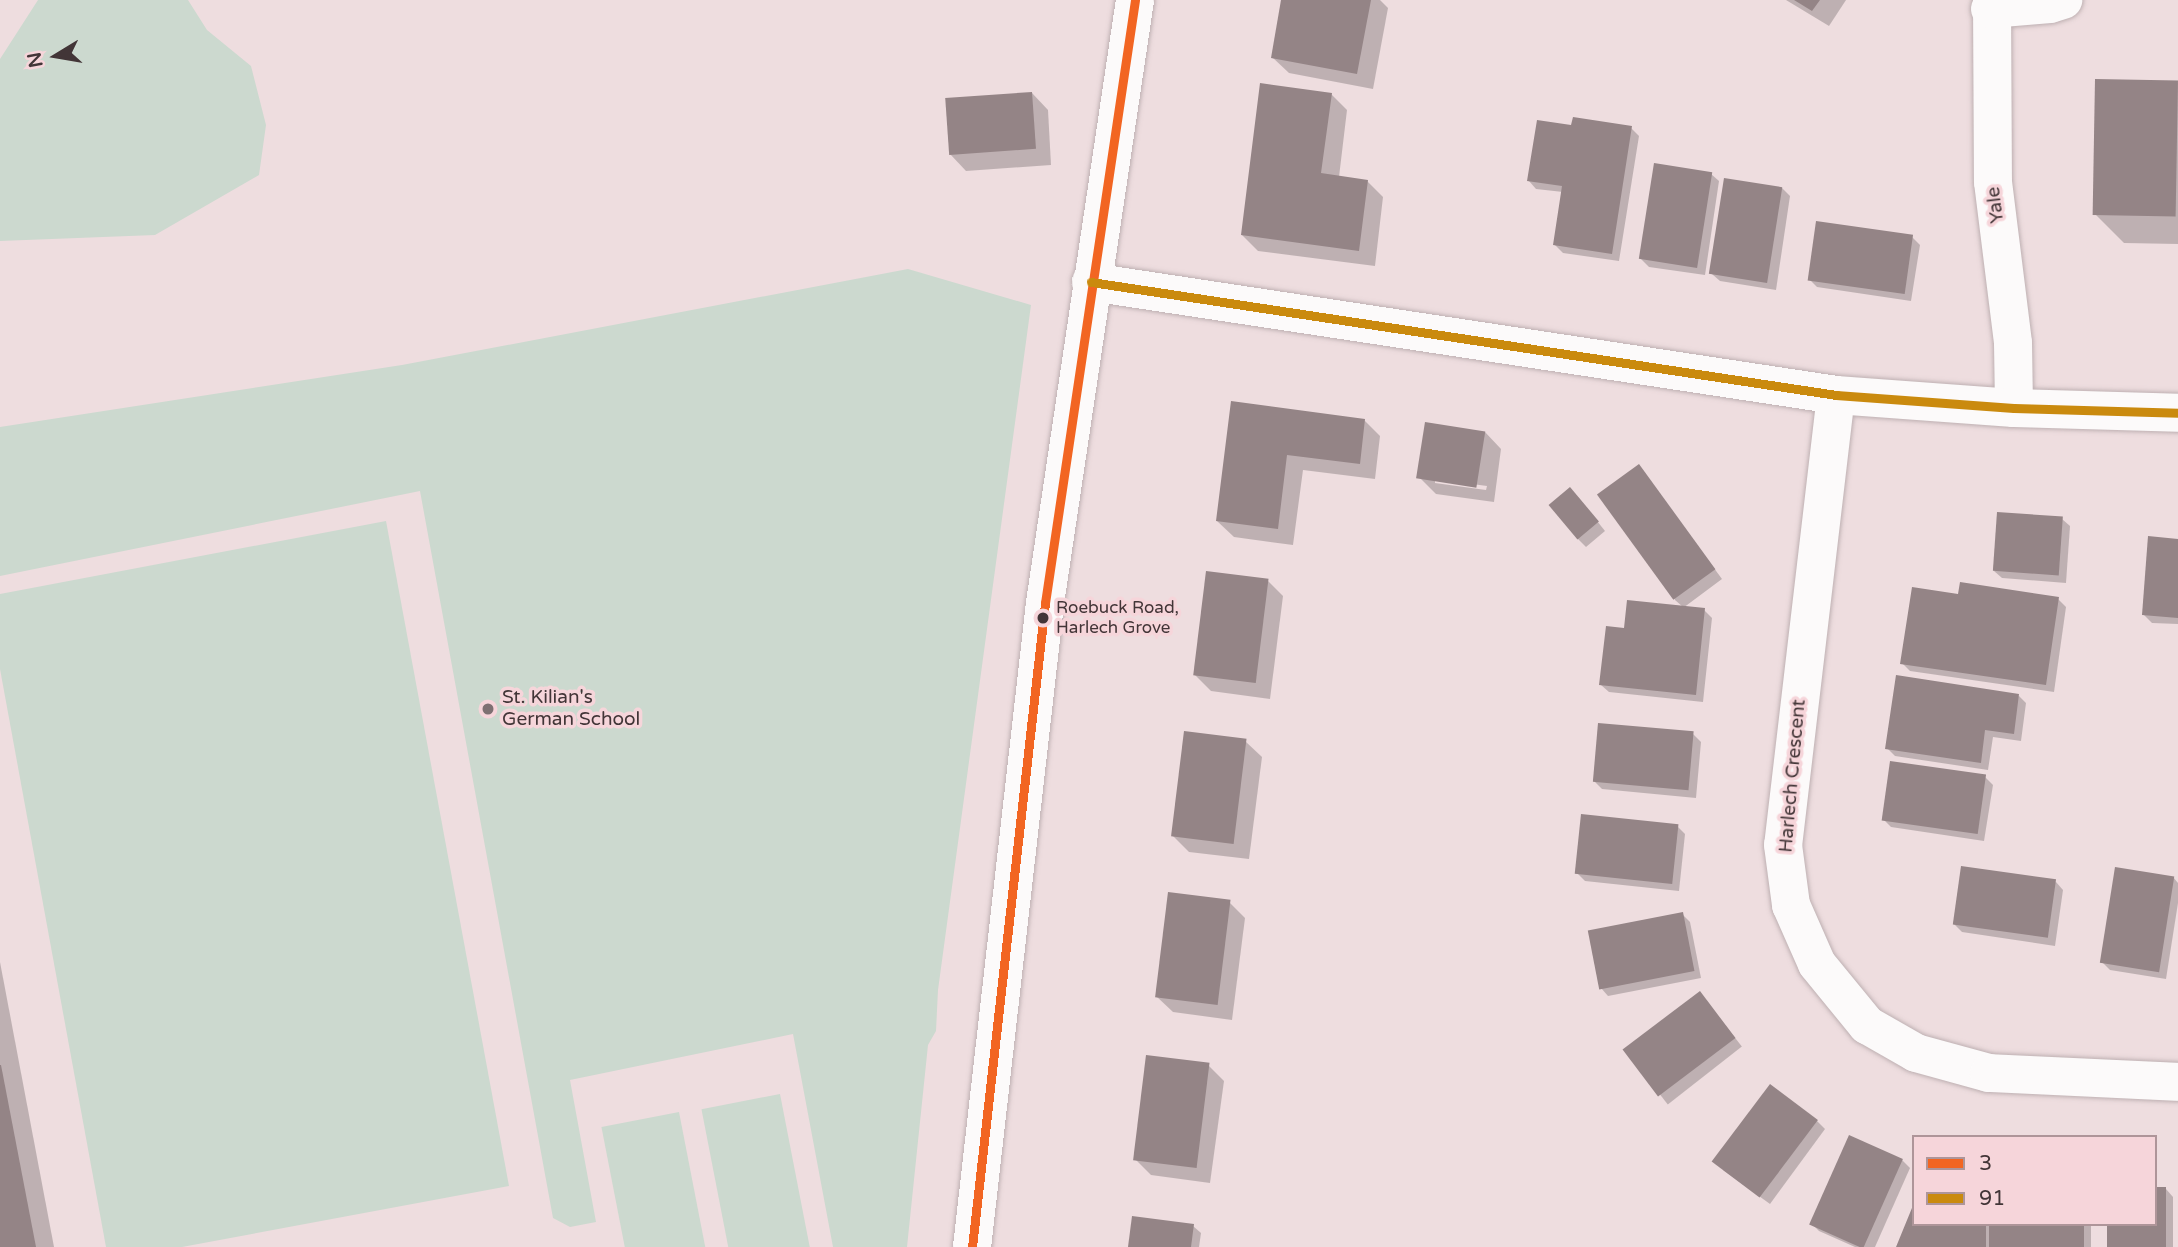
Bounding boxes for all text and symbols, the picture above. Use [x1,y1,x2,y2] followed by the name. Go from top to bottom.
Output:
[21,21,91,91] north arrow
[23,50,48,70] text: N
[1982,185,2010,225] street label: Yale
[1056,598,1179,638] place label: Roebuck Road, Harlech Grove
[1036,611,1050,625] marker: Roebuck Road, Harlech Grove
[502,687,640,731] place label: St. Kilian's German School
[1775,698,1811,854] street label: Harlech Crescent
[480,701,496,717] marker: St. Kilian's German School
[1912,1135,2157,1226] legend
[1979,1151,1992,1176] text: 3
[1979,1186,2005,1211] text: 91

